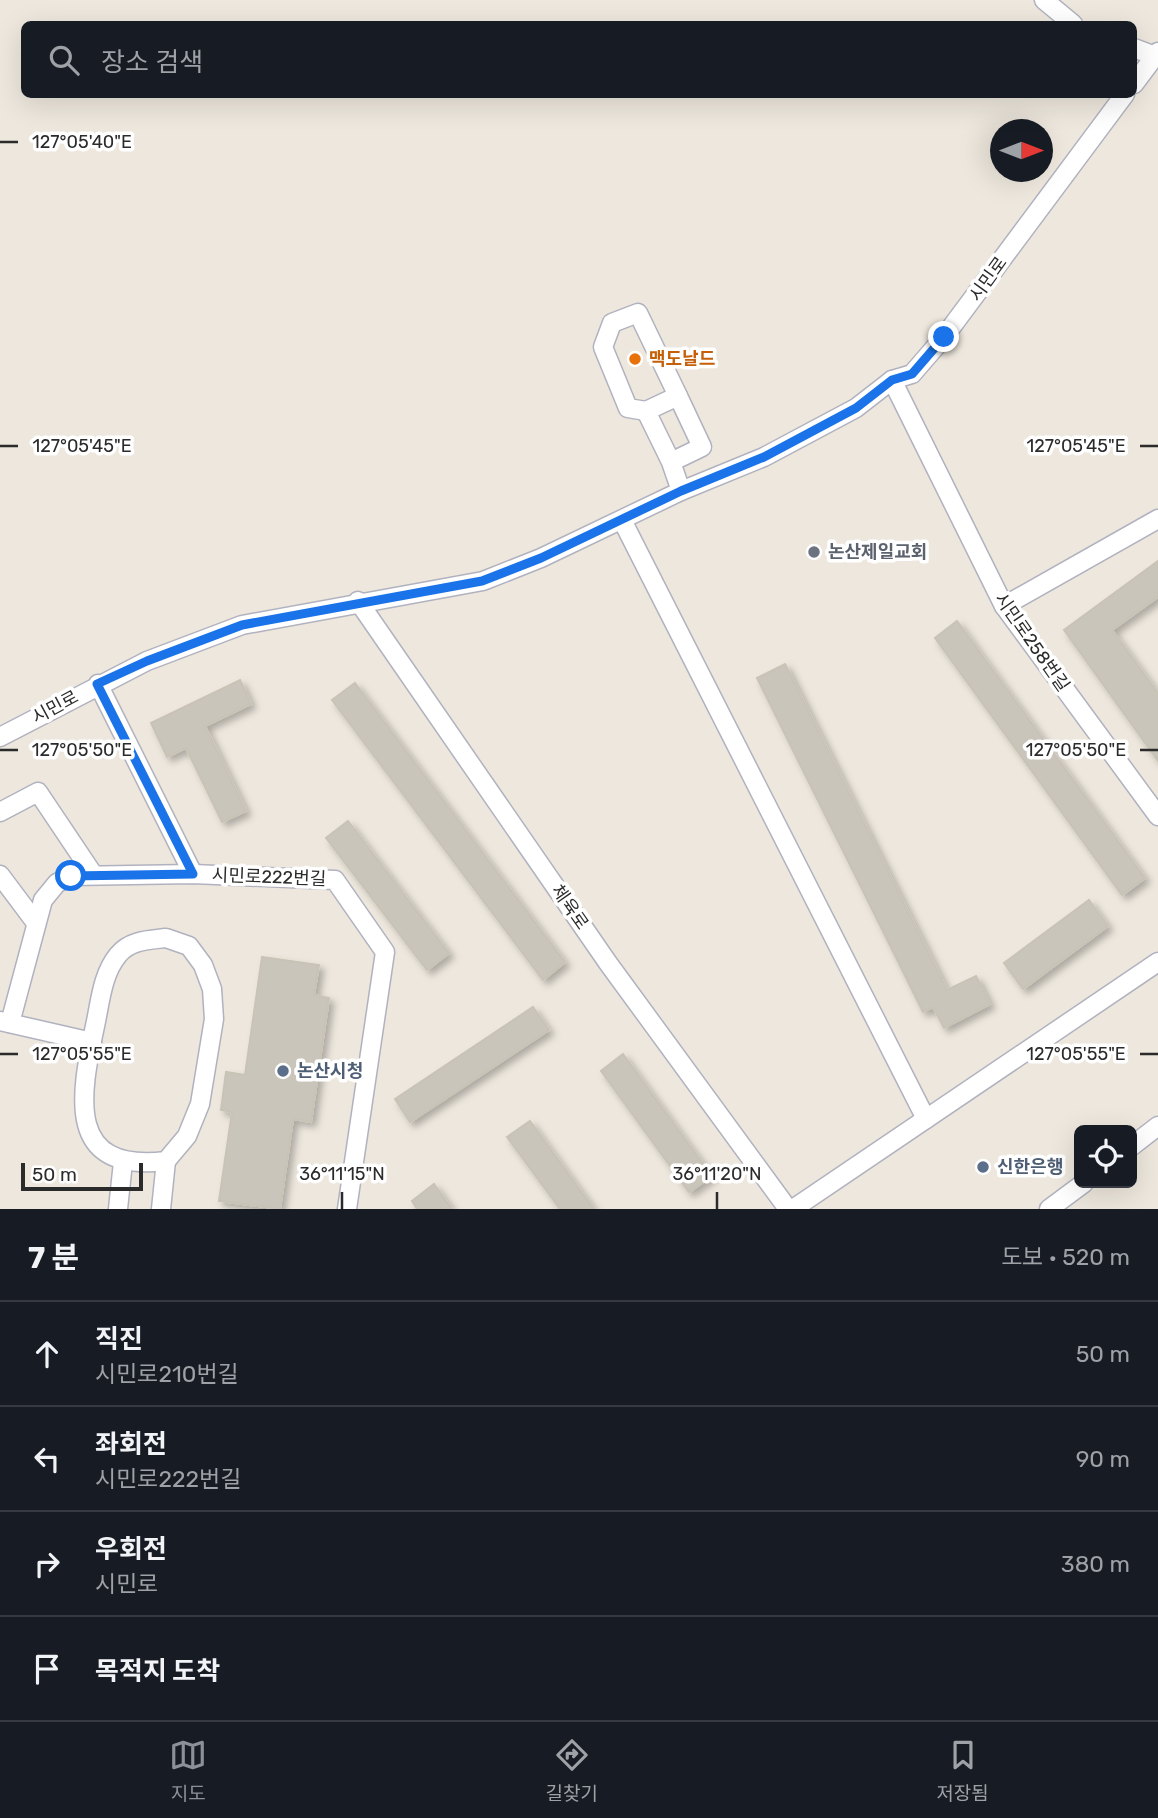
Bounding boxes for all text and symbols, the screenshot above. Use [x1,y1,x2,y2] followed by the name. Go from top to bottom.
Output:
[21,21,1137,98] search box
[45,41,83,79] icon: search
[101,47,203,78] text: 장소 검색
[990,119,1053,182] north arrow
[32,131,132,153] text: 127°05'40"E
[964,252,1012,306] street label: 시민로
[928,321,959,352] route end
[649,348,715,370] place label: 맥도날드
[627,351,643,367] marker: 맥도날드
[32,435,132,457] text: 127°05'45"E
[1026,435,1126,457] text: 127°05'45"E
[828,541,927,563] place label: 논산제일교회
[806,544,822,560] marker: 논산제일교회
[990,588,1074,696] street label: 시민로258번길
[28,686,82,728] street label: 시민로
[32,739,132,761] text: 127°05'50"E
[1026,739,1126,761] text: 127°05'50"E
[55,860,86,891] route start
[211,864,327,890] street label: 시민로222번길
[547,880,593,934] street label: 체육로
[32,1043,132,1065] text: 127°05'55"E
[1026,1043,1126,1065] text: 127°05'55"E
[297,1060,363,1082] place label: 논산시청
[275,1063,291,1079] marker: 논산시청
[1074,1125,1137,1188] map controls
[1074,1125,1137,1188] button: locate
[997,1156,1063,1178] place label: 신한은행
[975,1159,991,1175] marker: 신한은행
[21,1160,144,1192] scale bar
[32,1163,77,1186] text: 50 m
[299,1163,385,1185] text: 36°11'15"N
[672,1163,762,1185] text: 36°11'20"N
[28,1240,79,1276] text: 7 분
[1001,1243,1130,1271] text: 도보 · 520 m
[95,1324,143,1355] text: 직진
[28,1335,66,1373] icon: ahead
[1076,1340,1130,1368] text: 50 m
[95,1360,239,1388] text: 시민로210번길
[95,1429,167,1460] text: 좌회전
[28,1440,66,1478] icon: left
[1076,1445,1130,1473] text: 90 m
[95,1465,241,1493] text: 시민로222번길
[95,1534,167,1565] text: 우회전
[28,1545,66,1583] icon: right
[1061,1550,1130,1578] text: 380 m
[95,1570,158,1598] text: 시민로
[28,1650,66,1688] icon: arrive
[95,1656,220,1687] text: 목적지 도착
[169,1736,207,1805] tab: 지도
[546,1736,598,1805] tab: 길찾기
[936,1736,989,1805] tab: 저장됨

